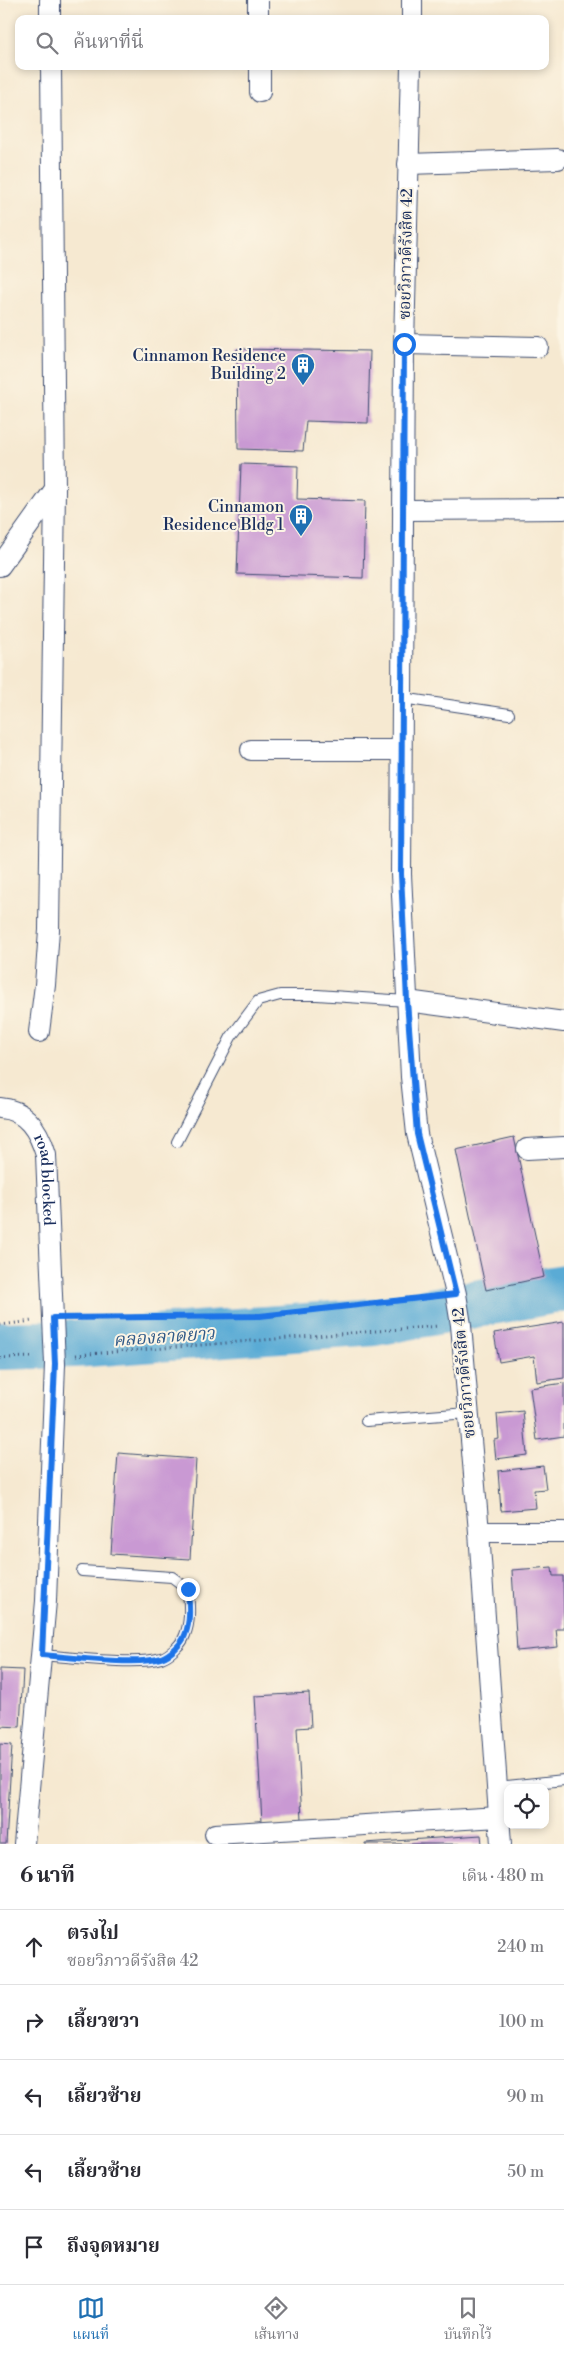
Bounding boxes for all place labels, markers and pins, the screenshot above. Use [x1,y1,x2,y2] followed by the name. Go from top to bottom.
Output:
[133,346,286,384] place label: Cinnamon Residence Building 2
[290,352,316,386] building icon: Cinnamon Residence Building 2
[163,497,284,535] place label: Cinnamon Residence Bldg 1
[288,503,314,537] building icon: Cinnamon Residence Bldg 1

